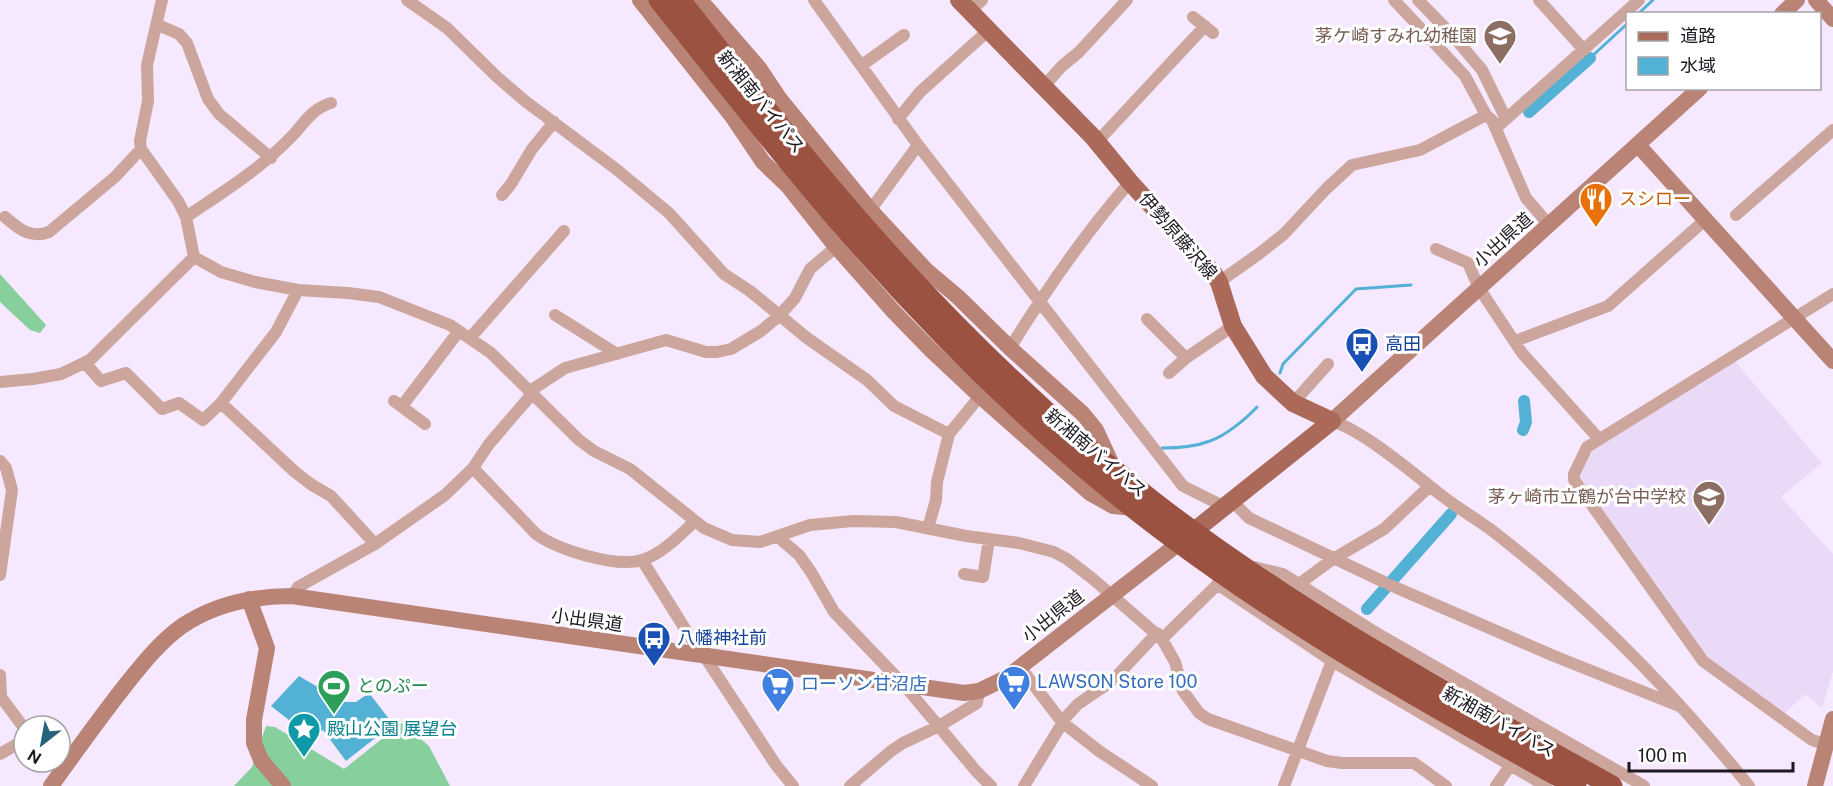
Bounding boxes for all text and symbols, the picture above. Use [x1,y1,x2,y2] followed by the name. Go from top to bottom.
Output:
[1626,12,1821,90] legend
[1482,18,1518,65] school or university icon: 茅ケ崎すみれ幼稚園
[1315,25,1477,46] place label: 茅ケ崎すみれ幼稚園
[1680,25,1716,46] text: 道路
[714,46,809,157] street label: 新湘南バイパス
[1680,55,1716,76] text: 水域
[1578,181,1614,228] restaurant icon: スシロー
[1135,188,1222,283] street label: 伊勢原藤沢線
[1619,188,1691,209] place label: スシロー
[1469,208,1536,272] street label: 小出県道
[1344,326,1380,373] bus stop icon: 高田
[1385,333,1421,354] place label: 高田
[1041,404,1151,501] street label: 新湘南バイパス
[1691,479,1727,526] school or university icon: 茅ヶ崎市立鶴が台中学校
[1488,486,1686,507] place label: 茅ヶ崎市立鶴が台中学校
[1018,585,1088,646] street label: 小出県道
[550,604,624,635] street label: 小出県道
[636,620,672,667] bus stop icon: 八幡神社前
[677,627,767,648] place label: 八幡神社前
[996,664,1032,711] supermarket icon: LAWSON Store 100
[760,666,796,713] supermarket icon: ローソン甘沼店
[316,668,352,715] sports icon: とのぷー
[1037,671,1198,692] place label: LAWSON Store 100
[801,673,927,694] place label: ローソン甘沼店
[357,675,429,696] place label: とのぷー
[1439,682,1559,761] street label: 新湘南バイパス
[286,711,322,758] place icon: 殿山公園 展望台
[12,714,72,774] north arrow
[327,718,457,739] place label: 殿山公園 展望台
[1629,735,1792,773] scale bar
[24,745,45,768] text: N
[1638,745,1687,766] text: 100 m

